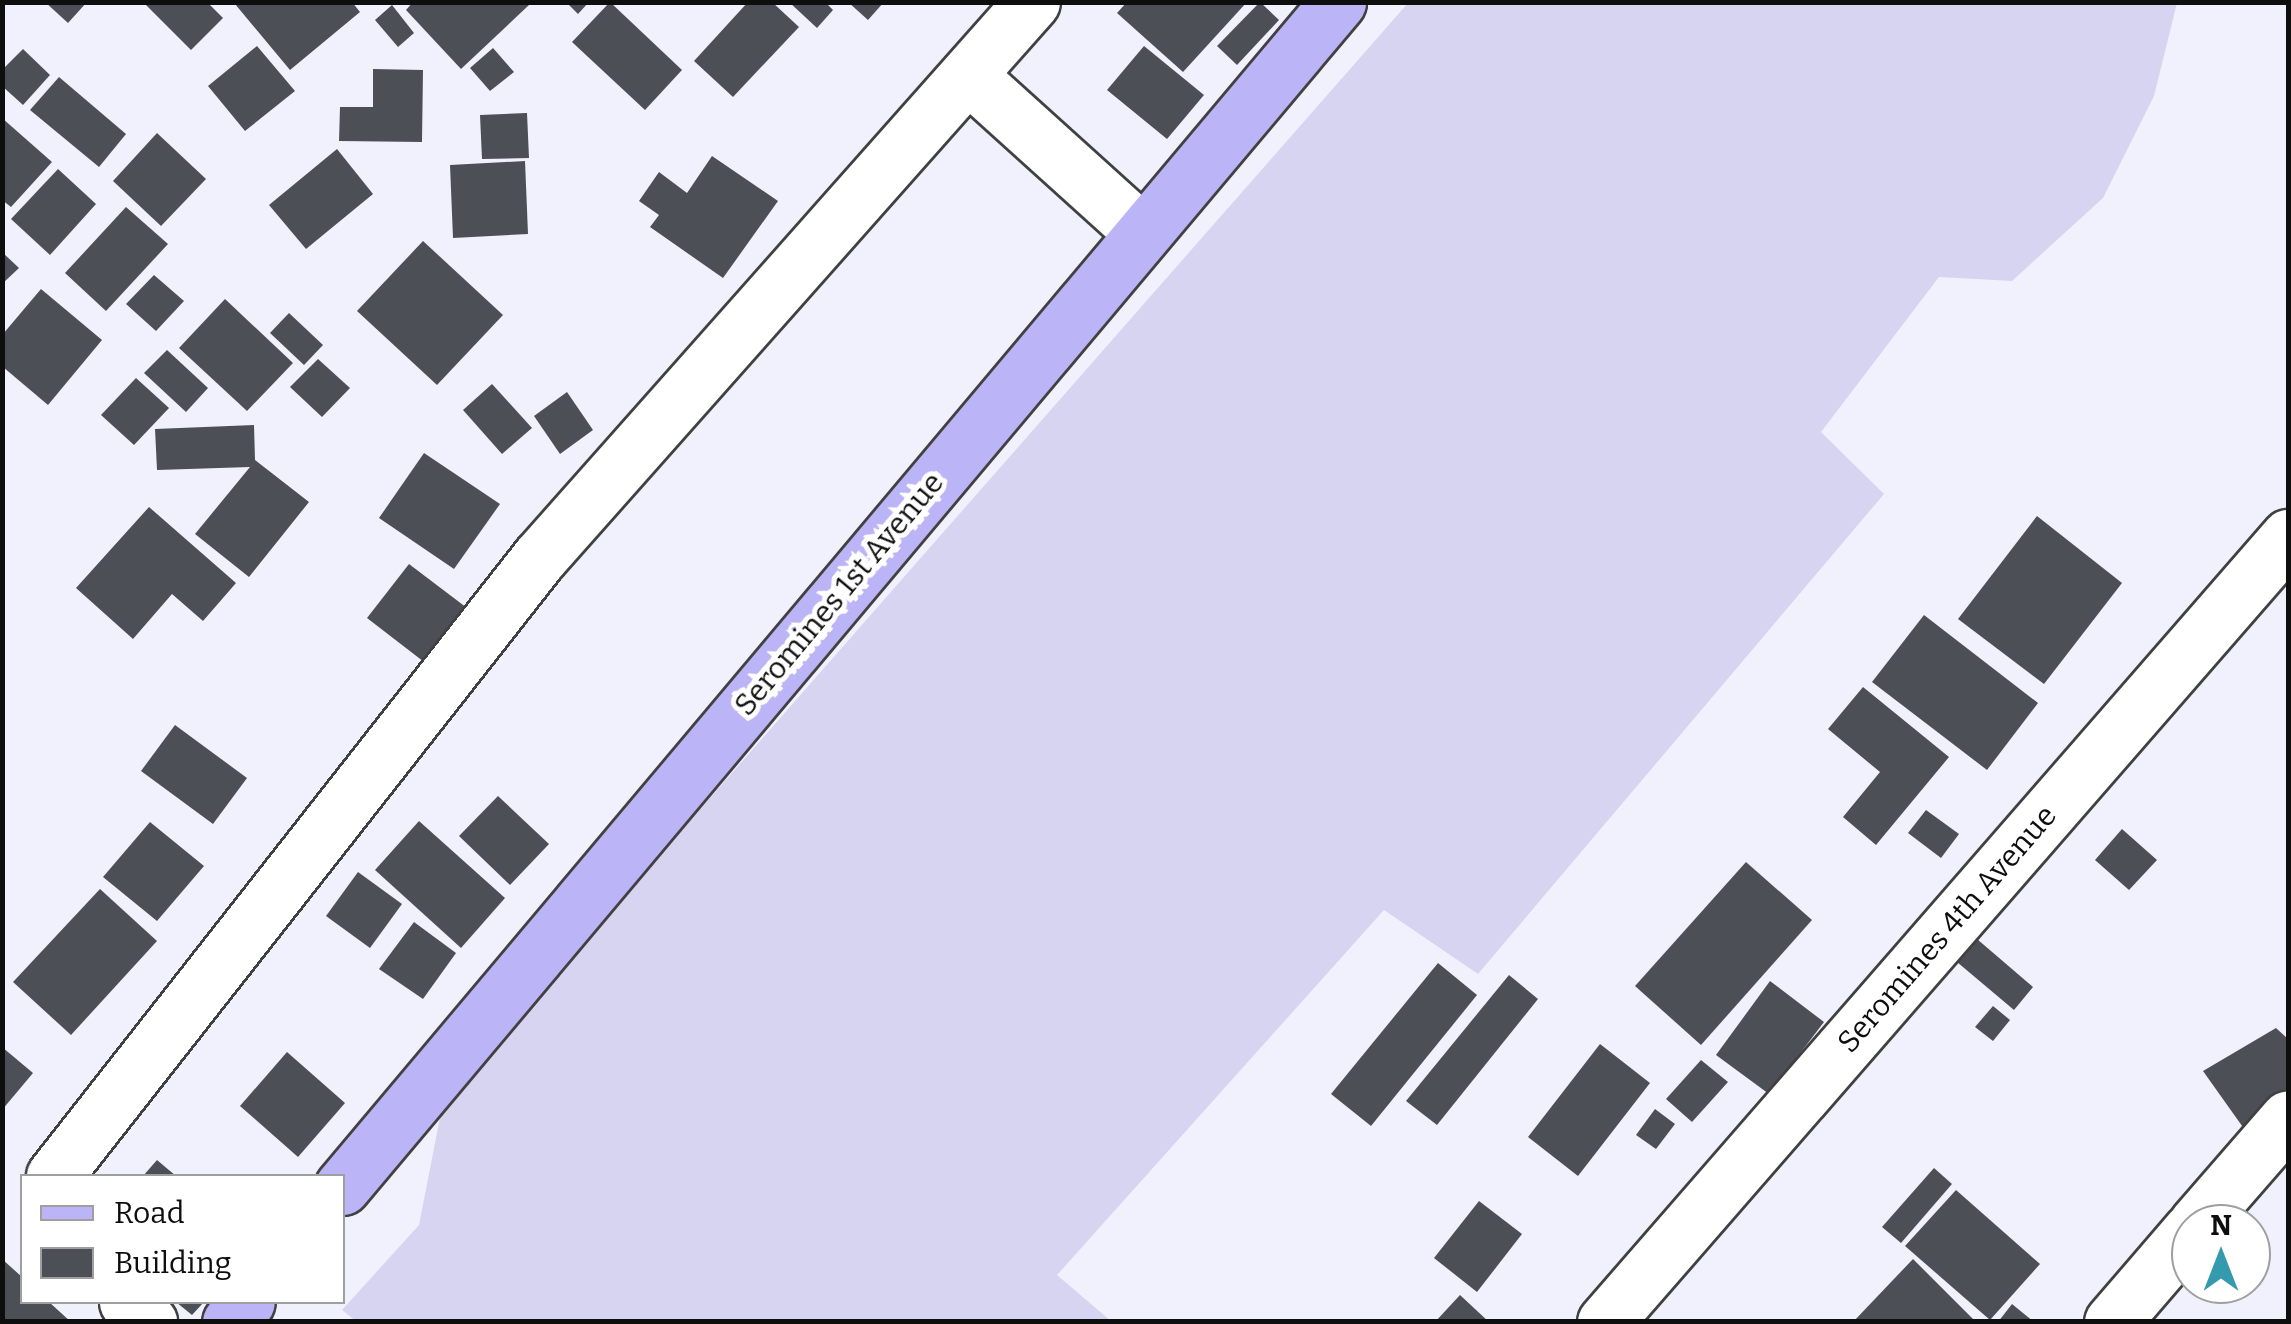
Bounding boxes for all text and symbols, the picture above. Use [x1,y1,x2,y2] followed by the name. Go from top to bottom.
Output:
[727,465,951,723] street label: Seromines 1st Avenue
[1830,798,2064,1060] street label: Seromines 4th Avenue
[20,1174,345,1304] legend
[114,1195,185,1231] text: Road
[2171,1204,2271,1304] north arrow
[2210,1209,2232,1242] text: N
[114,1245,232,1281] text: Building

